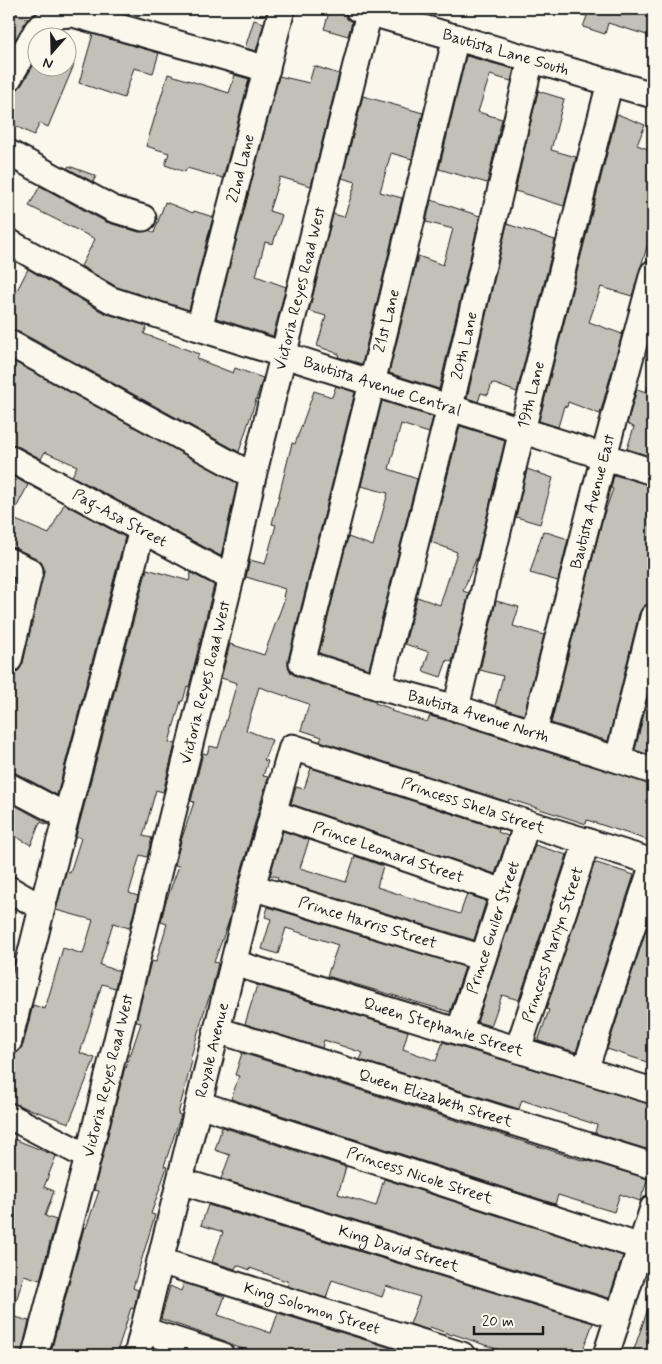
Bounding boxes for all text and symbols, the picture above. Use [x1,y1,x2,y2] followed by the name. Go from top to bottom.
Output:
[440,24,572,81] street label: Bautista Lane South
[28,28,78,78] north arrow
[40,53,55,73] text: N
[222,132,260,205] street label: 22nd Lane
[269,205,331,372] street label: Victoria Reyes Road West
[369,287,405,355] street label: 21st Lane
[446,309,482,382] street label: 20th Lane
[301,351,464,421] street label: Bautista Avenue Central
[512,359,550,431] street label: 19th Lane
[565,431,620,571] street label: Bautista Avenue East
[69,484,171,552] street label: Pag-Asa Street
[175,598,236,766] street label: Victoria Reyes Road West
[406,685,552,748] street label: Bautista Avenue North
[399,773,548,839] street label: Princess Shela Street
[310,817,467,888] street label: Prince Leonard Street
[462,858,524,997] street label: Prince Guiler Street
[517,863,588,1025] street label: Princess Marlyn Street
[296,891,440,954] street label: Prince Harris Street
[78,991,138,1159] street label: Victoria Reyes Road West
[361,993,527,1062] street label: Queen Stephanie Street
[190,1000,234,1100] street label: Royale Avenue
[356,1064,516,1132] street label: Queen Elizabeth Street
[344,1142,496,1209] street label: Princess Nicole Street
[336,1220,462,1277] street label: King David Street
[241,1277,383,1339] street label: King Solomon Street
[474,1304,543,1336] scale bar
[482,1312,514,1332] text: 20 m

